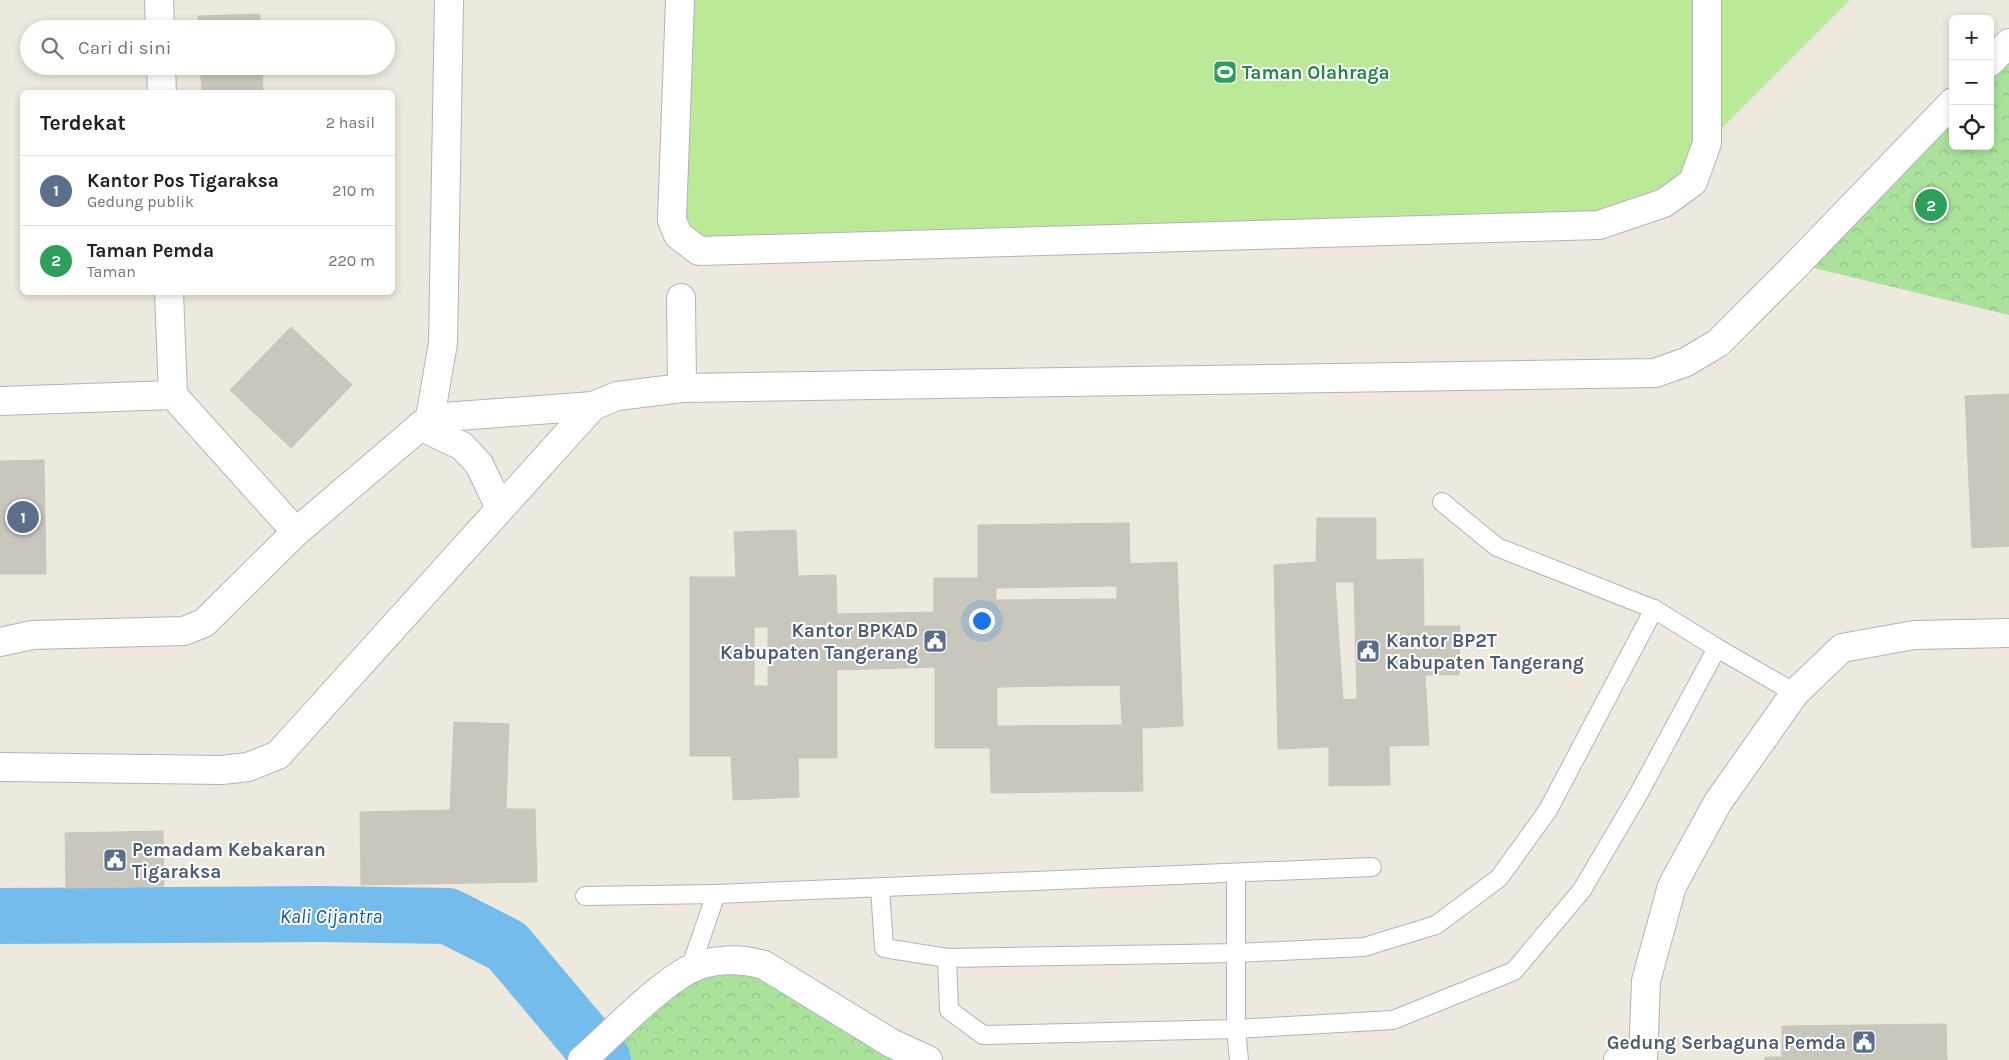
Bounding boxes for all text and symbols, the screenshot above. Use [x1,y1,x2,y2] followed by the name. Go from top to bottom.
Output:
[1949,15,1994,150] map controls
[1949,15,1994,60] button: +
[20,20,395,75] search box
[38,34,66,62] icon: search
[78,37,171,59] text: Cari di sini
[1212,59,1238,85] sports icon: Taman Olahraga
[1949,60,1994,105] button: −
[1242,62,1390,84] place label: Taman Olahraga
[1949,105,1994,150] button: locate
[40,111,126,135] text: Terdekat
[326,113,375,132] text: 2 hasil
[87,170,279,192] text: Kantor Pos Tigaraksa
[53,181,59,200] text: 1
[332,181,375,200] text: 210 m
[1915,186,1947,224] pin: 2
[87,192,194,211] text: Gedung publik
[87,240,214,262] text: Taman Pemda
[51,251,61,270] text: 2
[328,251,375,270] text: 220 m
[87,262,136,281] text: Taman
[7,498,39,536] pin: 1
[969,608,995,634] your location
[720,620,918,664] place label: Kantor BPKAD Kabupaten Tangerang
[922,628,948,654] public building icon: Kantor BPKAD Kabupaten Tangerang
[1386,630,1584,674] place label: Kantor BP2T Kabupaten Tangerang
[1355,638,1381,664] public building icon: Kantor BP2T Kabupaten Tangerang
[132,839,326,883] place label: Pemadam Kebakaran Tigaraksa
[102,847,128,873] public building icon: Pemadam Kebakaran Tigaraksa
[280,905,382,928] water label: Kali Cijantra
[1851,1029,1877,1055] public building icon: Gedung Serbaguna Pemda
[1607,1032,1846,1054] place label: Gedung Serbaguna Pemda

